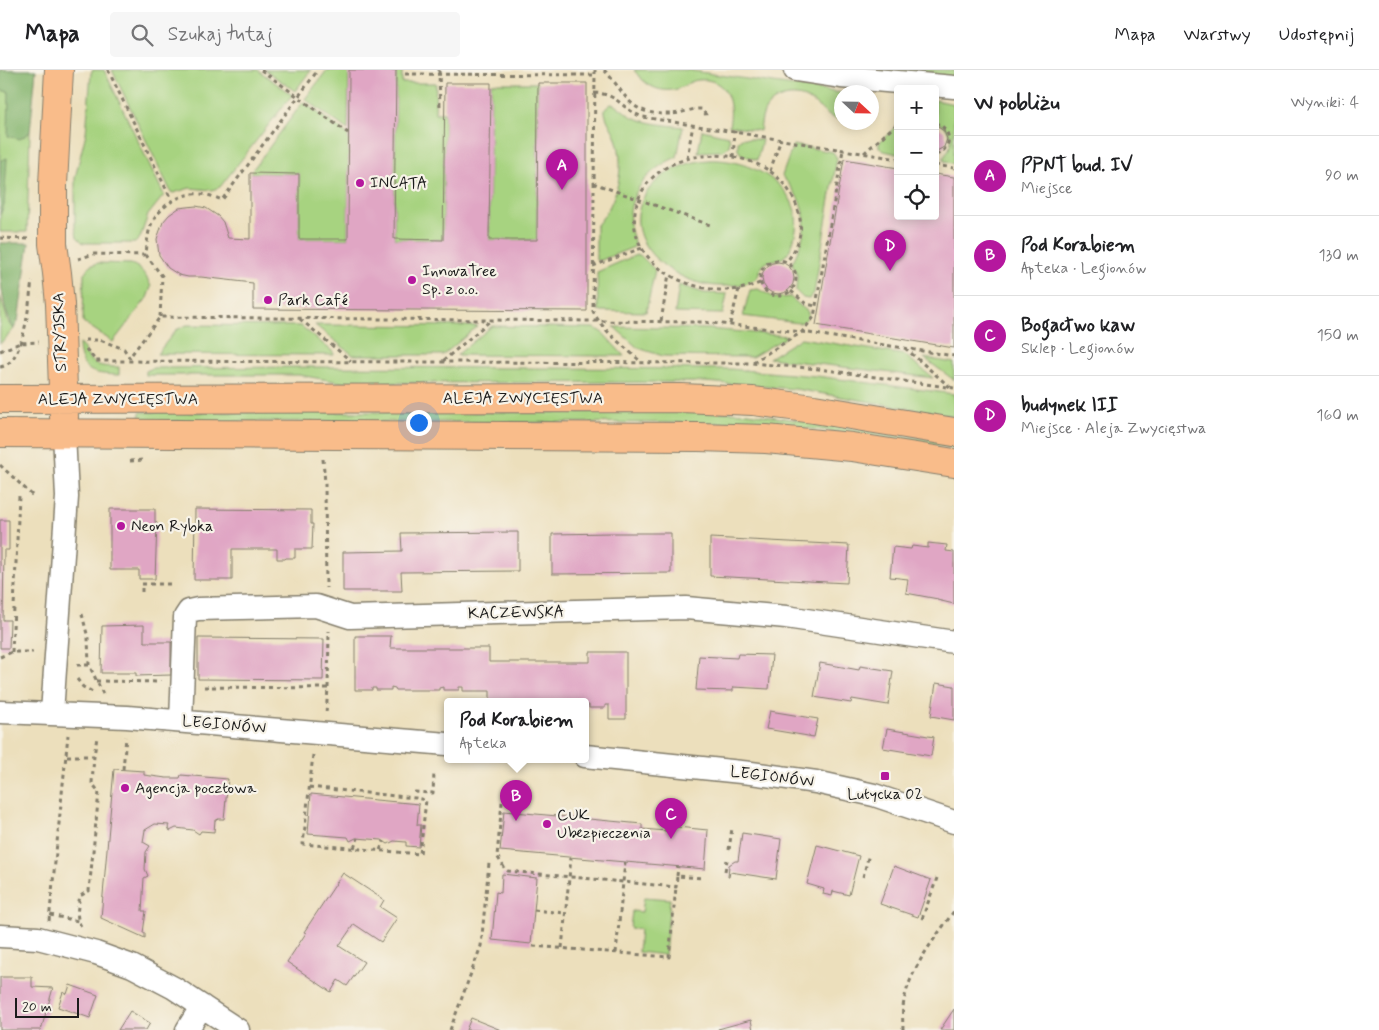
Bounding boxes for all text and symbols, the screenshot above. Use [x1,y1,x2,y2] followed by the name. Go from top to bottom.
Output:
[110,12,460,57] search box
[25,19,80,50] text: Mapa
[128,21,156,49] icon: search
[168,22,273,47] text: Szukaj tutaj
[1115,23,1156,47] text: Mapa
[1184,23,1251,47] text: Warstwy
[1279,23,1354,47] text: Udostępnij
[834,85,879,130] north arrow
[894,85,939,220] map controls
[894,85,939,130] button: +
[974,89,1060,117] text: W pobliżu
[1290,92,1359,113] text: Wyniki: 4
[894,130,939,175] button: −
[546,149,578,190] pin: A
[1021,153,1133,178] text: PPNT bud. IV
[985,165,995,186] text: A
[1325,165,1359,186] text: 90 m
[370,173,427,194] place label: INCATA
[894,175,939,220] button: locate
[354,177,366,189] marker: INCATA
[1021,178,1072,199] text: Miejsce
[874,230,906,271] pin: D
[1021,233,1135,258] text: Pod Korabiem
[985,245,995,266] text: B
[1318,245,1359,266] text: 130 m
[1021,258,1146,279] text: Apteka · Legionów
[422,261,497,300] place label: InnovaTree Sp. z o.o.
[406,274,418,286] marker: InnovaTree Sp. z o.o.
[278,290,348,311] place label: Park Café
[48,292,72,372] street label: STRYJSKA
[262,294,274,306] marker: Park Café
[1021,313,1135,338] text: Bogactwo kaw
[984,325,996,346] text: C
[1317,325,1359,346] text: 150 m
[1021,338,1134,359] text: Sklep · Legionów
[443,388,603,409] street label: ALEJA ZWYCIĘSTWA
[38,389,198,410] street label: ALEJA ZWYCIĘSTWA
[1021,393,1118,418] text: budynek III
[984,405,996,426] text: D
[1316,405,1359,426] text: 160 m
[406,410,432,436] your location
[1021,418,1206,439] text: Miejsce · Aleja Zwycięstwa
[131,516,213,537] place label: Neon Rybka
[115,520,127,532] marker: Neon Rybka
[468,602,564,624] street label: KACZEWSKA
[444,698,589,763] popup
[459,708,574,733] text: Pod Korabiem
[181,711,267,739] street label: LEGIONÓW
[459,733,507,754] text: Apteka
[729,761,815,793] street label: LEGIONÓW
[879,770,891,782] marker: Lutycka 02
[135,778,257,799] place label: Agencja pocztowa
[500,780,532,821] pin: B
[119,782,131,794] marker: Agencja pocztowa
[847,784,923,805] place label: Lutycka 02
[655,798,687,839] pin: C
[557,805,651,844] place label: CUK Ubezpieczenia
[541,818,553,830] marker: CUK Ubezpieczenia
[15,995,79,1018] scale bar
[22,998,52,1016] text: 20 m

